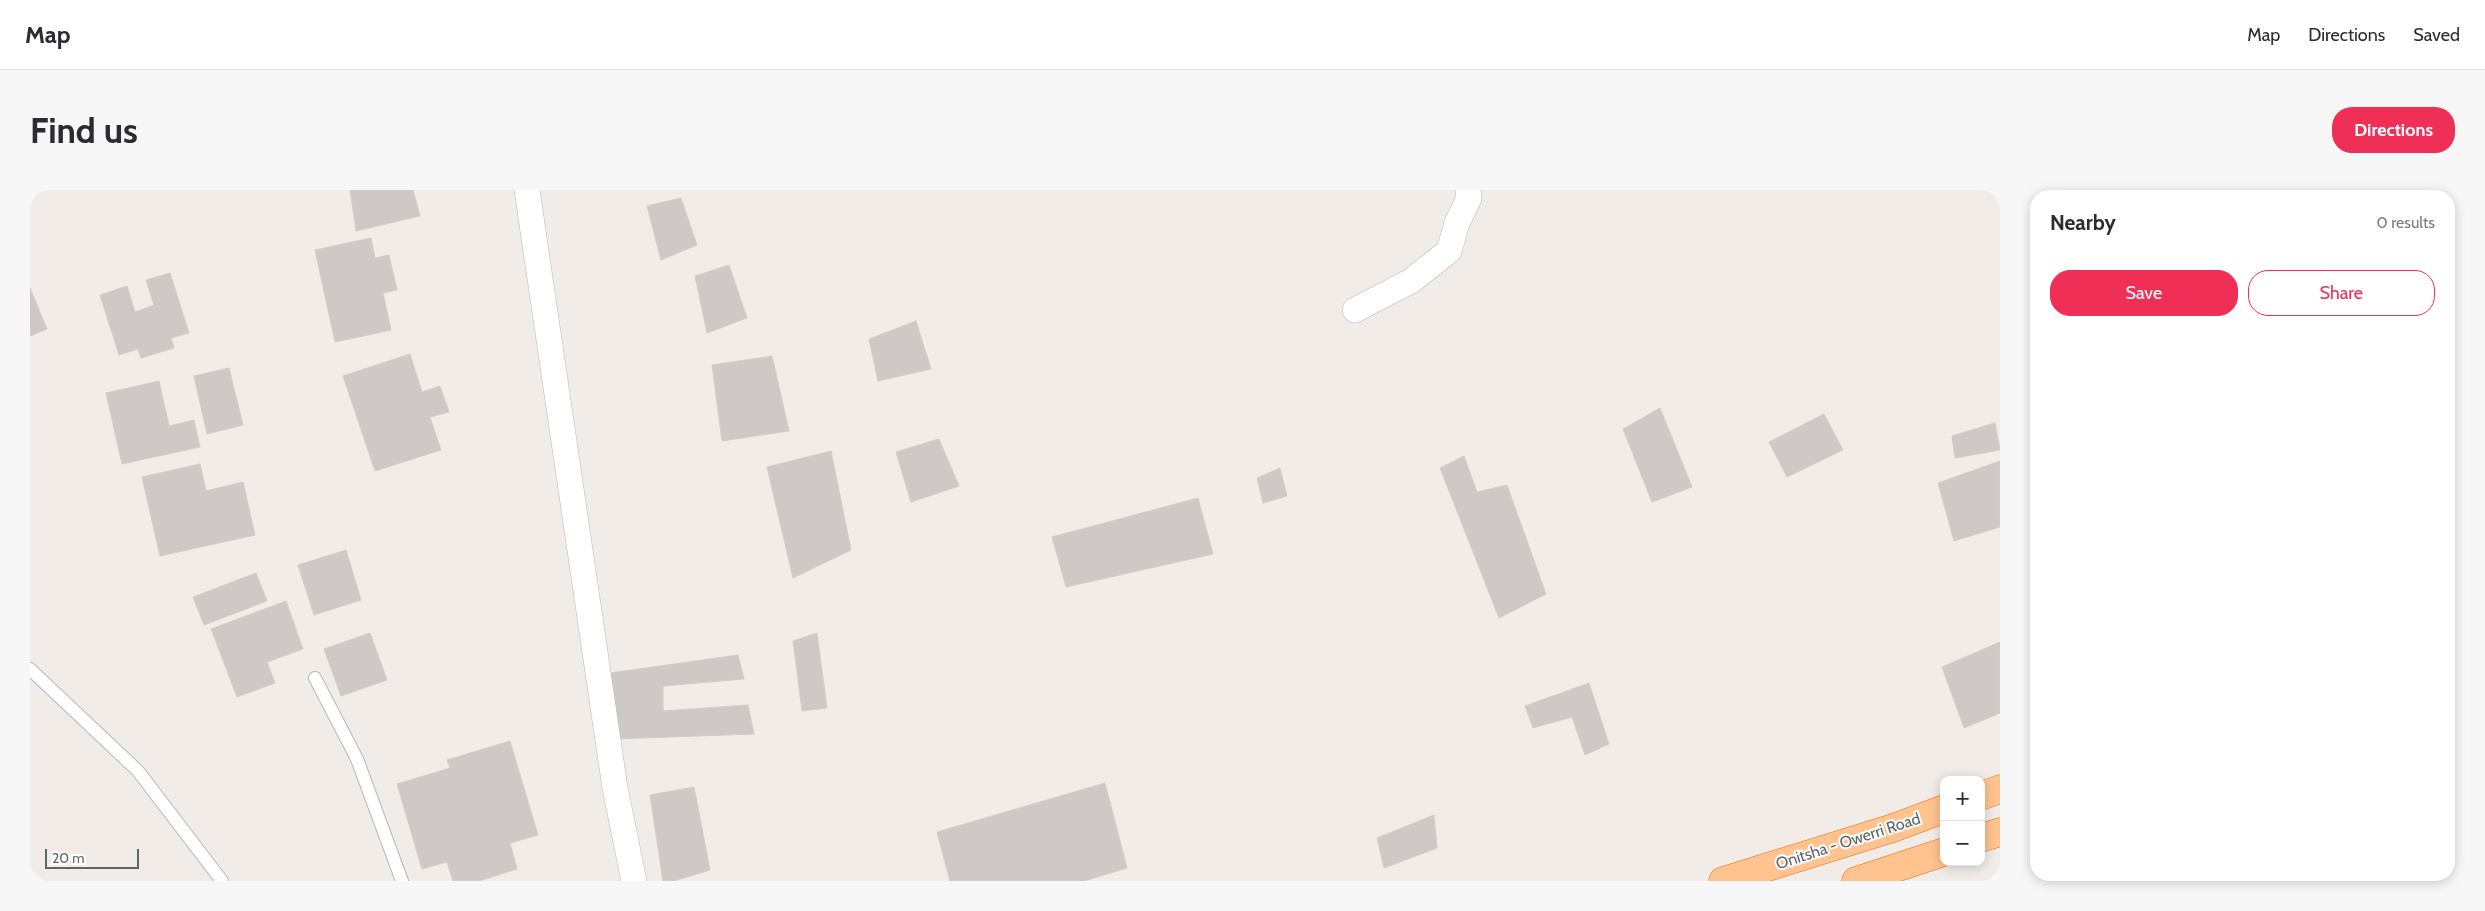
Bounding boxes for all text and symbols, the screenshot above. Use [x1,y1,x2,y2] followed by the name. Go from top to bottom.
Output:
[25,20,71,49] text: Map
[2247,24,2280,46] text: Map
[2308,24,2385,46] text: Directions
[2413,24,2460,46] text: Saved
[2332,107,2455,153] button: Directions
[30,109,138,152] text: Find us
[2050,210,2116,235] text: Nearby
[2376,213,2435,232] text: 0 results
[2050,270,2238,316] button: Save
[2248,270,2435,316] button: Share
[1940,776,1985,866] map controls
[1940,776,1985,821] button: +
[1773,809,1923,873] street label: Onitsha - Owerri Road
[1940,821,1985,866] button: −
[45,846,139,869] scale bar
[52,849,85,867] text: 20 m

